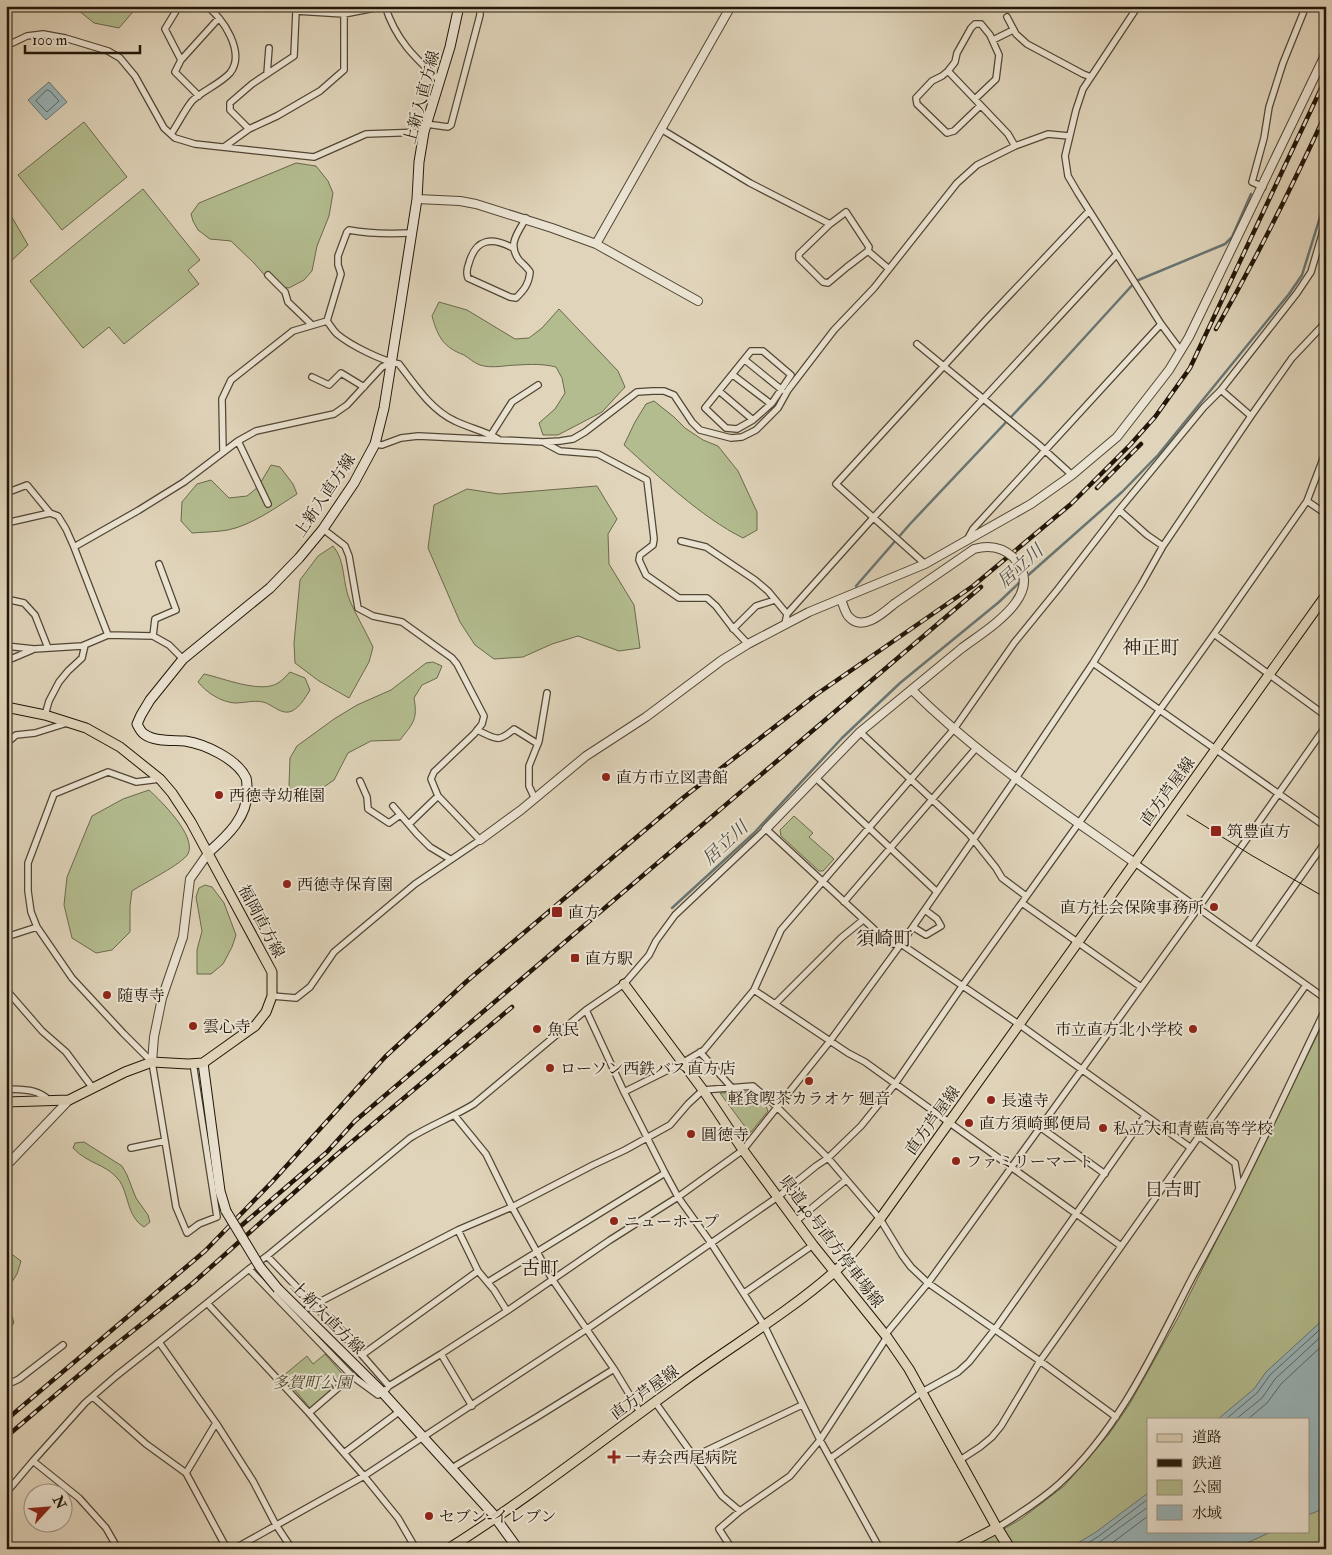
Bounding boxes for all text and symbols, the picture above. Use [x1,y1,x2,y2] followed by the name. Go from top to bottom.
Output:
[25,22,140,54] scale bar
[32,31,68,50] text: 100 m
[400,48,444,146] street label: 上新入直方線
[290,450,360,541] street label: 上新入直方線
[993,538,1050,593] water label: 居立川
[1122,636,1180,660] district label: 神正町
[1136,753,1199,830] street label: 直方芦屋線
[616,768,728,788] place label: 直方市立図書館
[600,771,612,783] marker: 直方市立図書館
[229,786,325,806] place label: 西徳寺幼稚園
[213,789,225,801] marker: 西徳寺幼稚園
[698,815,754,870] water label: 居立川
[1227,822,1291,842] place label: 筑豊直方
[1209,824,1223,838] marker: 筑豊直方
[297,875,393,895] place label: 西徳寺保育園
[281,878,293,890] marker: 西徳寺保育園
[234,881,289,961] street label: 福岡直方線
[1060,898,1204,918] place label: 直方社会保険事務所
[1208,901,1220,913] marker: 直方社会保険事務所
[568,903,600,923] place label: 直方
[550,905,564,919] marker: 直方
[855,927,913,951] district label: 須崎町
[585,949,633,969] place label: 直方駅
[569,952,581,964] marker: 直方駅
[117,986,165,1006] place label: 随専寺
[101,989,113,1001] marker: 随専寺
[203,1017,251,1037] place label: 雲心寺
[187,1020,199,1032] marker: 雲心寺
[547,1020,579,1040] place label: 魚民
[1055,1020,1183,1040] place label: 市立直方北小学校
[531,1023,543,1035] marker: 魚民
[1187,1023,1199,1035] marker: 市立直方北小学校
[560,1059,735,1079] place label: ローソン西鉄バス直方店
[544,1062,556,1074] marker: ローソン西鉄バス直方店
[803,1075,815,1087] marker: 軽食喫茶カラオケ 廻音
[901,1082,964,1159] street label: 直方芦屋線
[727,1089,891,1109] place label: 軽食喫茶カラオケ 廻音
[1001,1091,1049,1111] place label: 長遠寺
[985,1094,997,1106] marker: 長遠寺
[979,1114,1091,1134] place label: 直方須崎郵便局
[963,1117,975,1129] marker: 直方須崎郵便局
[1113,1119,1273,1139] place label: 私立大和青藍高等学校
[1097,1122,1109,1134] marker: 私立大和青藍高等学校
[701,1125,749,1145] place label: 圓徳寺
[685,1128,697,1140] marker: 圓徳寺
[966,1152,1094,1172] place label: ファミリーマート
[950,1155,962,1167] marker: ファミリーマート
[775,1171,888,1312] street label: 県道40号直方停車場線
[1144,1178,1202,1202] district label: 日吉町
[624,1212,719,1232] place label: ニューホープ
[608,1215,620,1227] marker: ニューホープ
[521,1257,559,1281] district label: 古町
[286,1277,368,1359] street label: 上新入直方線
[606,1361,683,1424] street label: 直方芦屋線
[272,1373,355,1393] park label: 多賀町公園
[1147,1418,1310,1532] legend
[1192,1428,1222,1447] text: 道路
[625,1448,737,1468] place label: 一寿会西尾病院
[607,1450,621,1464] marker: 一寿会西尾病院
[1192,1454,1222,1473] text: 鉄道
[1192,1478,1222,1497] text: 公園
[22,1482,72,1532] north arrow
[48,1492,70,1512] text: N
[1192,1504,1222,1523] text: 水域
[439,1507,557,1527] place label: セブン-イレブン
[423,1510,435,1522] marker: セブン-イレブン

